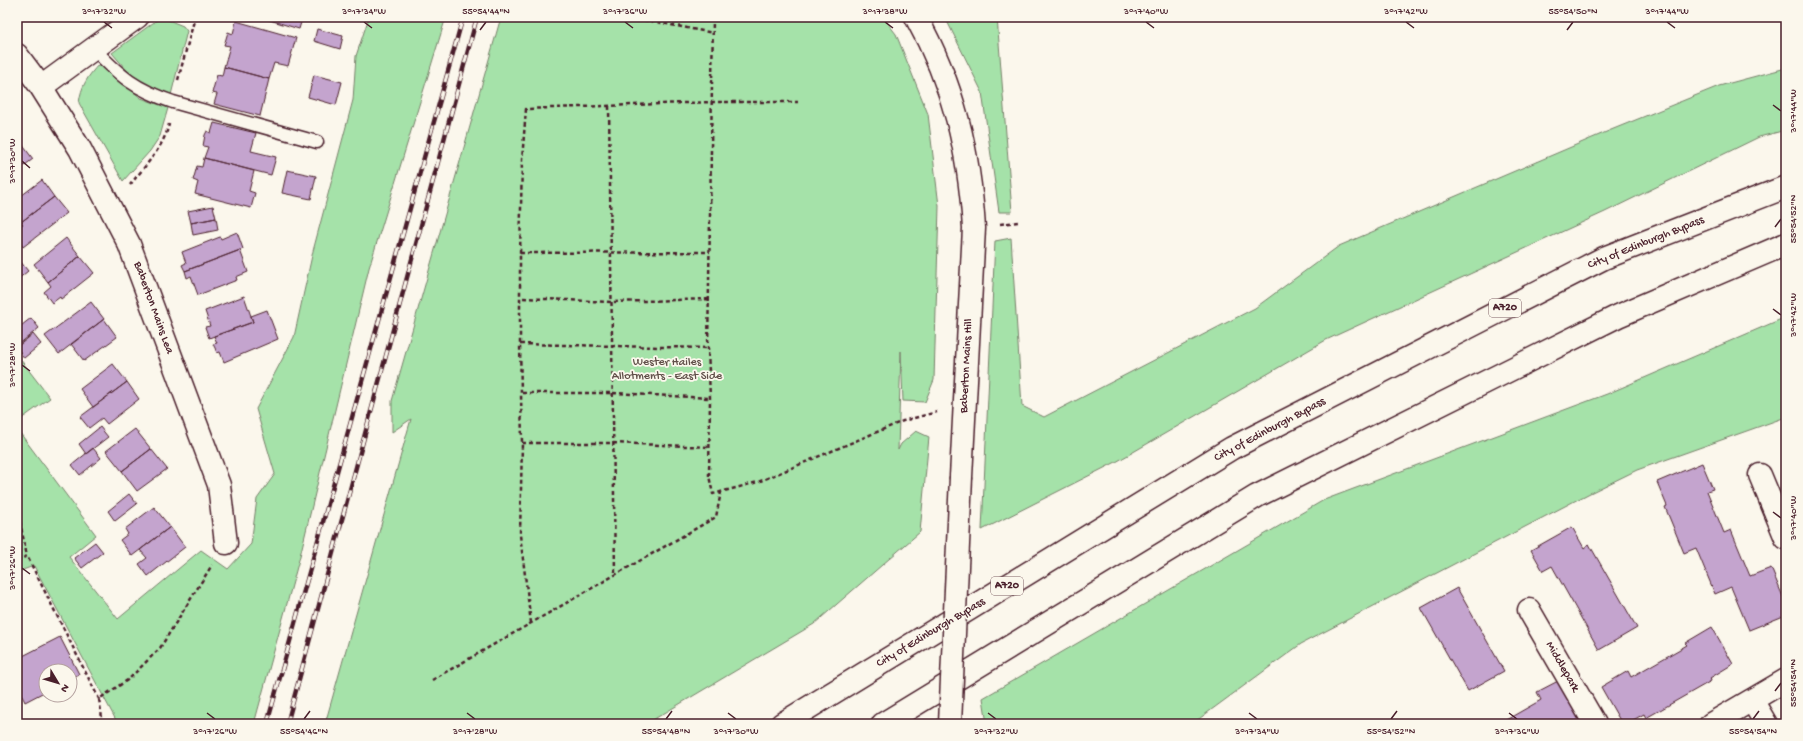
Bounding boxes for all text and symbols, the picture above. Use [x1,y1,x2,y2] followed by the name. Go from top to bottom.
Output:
[81,6,127,18] text: 3°17'32"W
[341,6,387,18] text: 3°17'34"W
[462,6,510,18] text: 55°54'44"N
[602,6,648,18] text: 3°17'36"W
[862,6,908,18] text: 3°17'38"W
[1123,6,1169,18] text: 3°17'40"W
[1383,6,1428,18] text: 3°17'42"W
[1548,6,1598,18] text: 55°54'50"N
[1644,6,1689,18] text: 3°17'44"W
[1788,89,1800,134] text: 3°17'44"W
[7,138,19,185] text: 3°17'30"W
[1788,194,1800,243] text: 55°54'52"N
[1586,213,1707,273] street label: City of Edinburgh Bypass
[129,259,176,356] street label: Baberton Mains Lea
[1788,293,1800,338] text: 3°17'42"W
[1489,299,1521,317] road number: A720
[957,318,976,415] street label: Baberton Mains Hill
[7,342,19,388] text: 3°17'28"W
[612,356,723,384] park label: Wester Hailes Allotments - East Side
[1212,394,1329,465] street label: City of Edinburgh Bypass
[1788,495,1800,541] text: 3°17'40"W
[7,545,19,591] text: 3°17'26"W
[991,577,1023,595] road number: A720
[874,595,988,671] street label: City of Edinburgh Bypass
[1542,639,1583,696] street label: Middlepark
[1788,658,1800,707] text: 55°54'54"N
[38,663,78,703] north arrow
[57,681,71,694] text: N
[192,726,238,738] text: 3°17'26"W
[280,726,328,738] text: 55°54'46"N
[452,726,498,738] text: 3°17'28"W
[642,726,691,738] text: 55°54'48"N
[713,726,759,738] text: 3°17'30"W
[973,726,1019,738] text: 3°17'32"W
[1234,726,1280,738] text: 3°17'34"W
[1367,726,1416,738] text: 55°54'52"N
[1494,726,1540,738] text: 3°17'36"W
[1729,726,1778,738] text: 55°54'54"N

